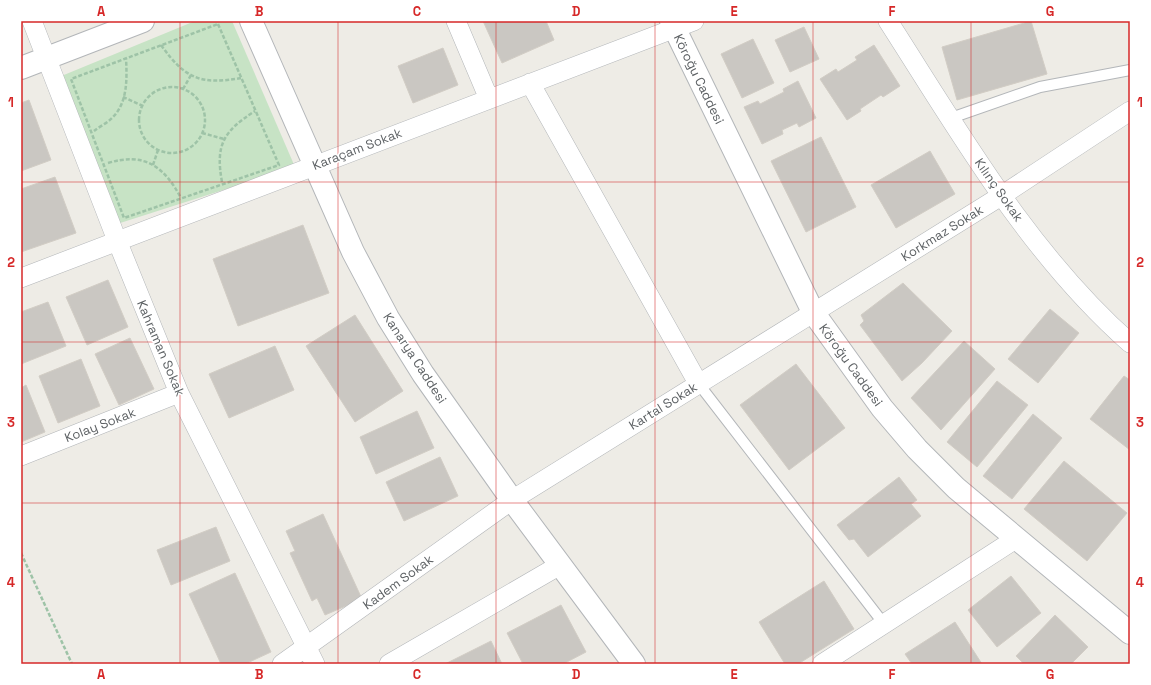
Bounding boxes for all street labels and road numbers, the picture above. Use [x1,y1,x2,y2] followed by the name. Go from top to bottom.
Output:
[670,31,728,127] street label: Köroğu Caddesi
[310,124,404,174] street label: Karaçam Sokak
[971,155,1027,225] street label: Kılınç Sokak
[898,201,986,265] street label: Korkmaz Sokak
[133,297,189,399] street label: Kahraman Sokak
[379,309,451,407] street label: Kanarya Caddesi
[815,320,887,410] street label: Köroğu Caddesi
[626,378,700,434] street label: Kartal Sokak
[62,404,138,446] street label: Kolay Sokak
[359,551,437,613] street label: Kadem Sokak

